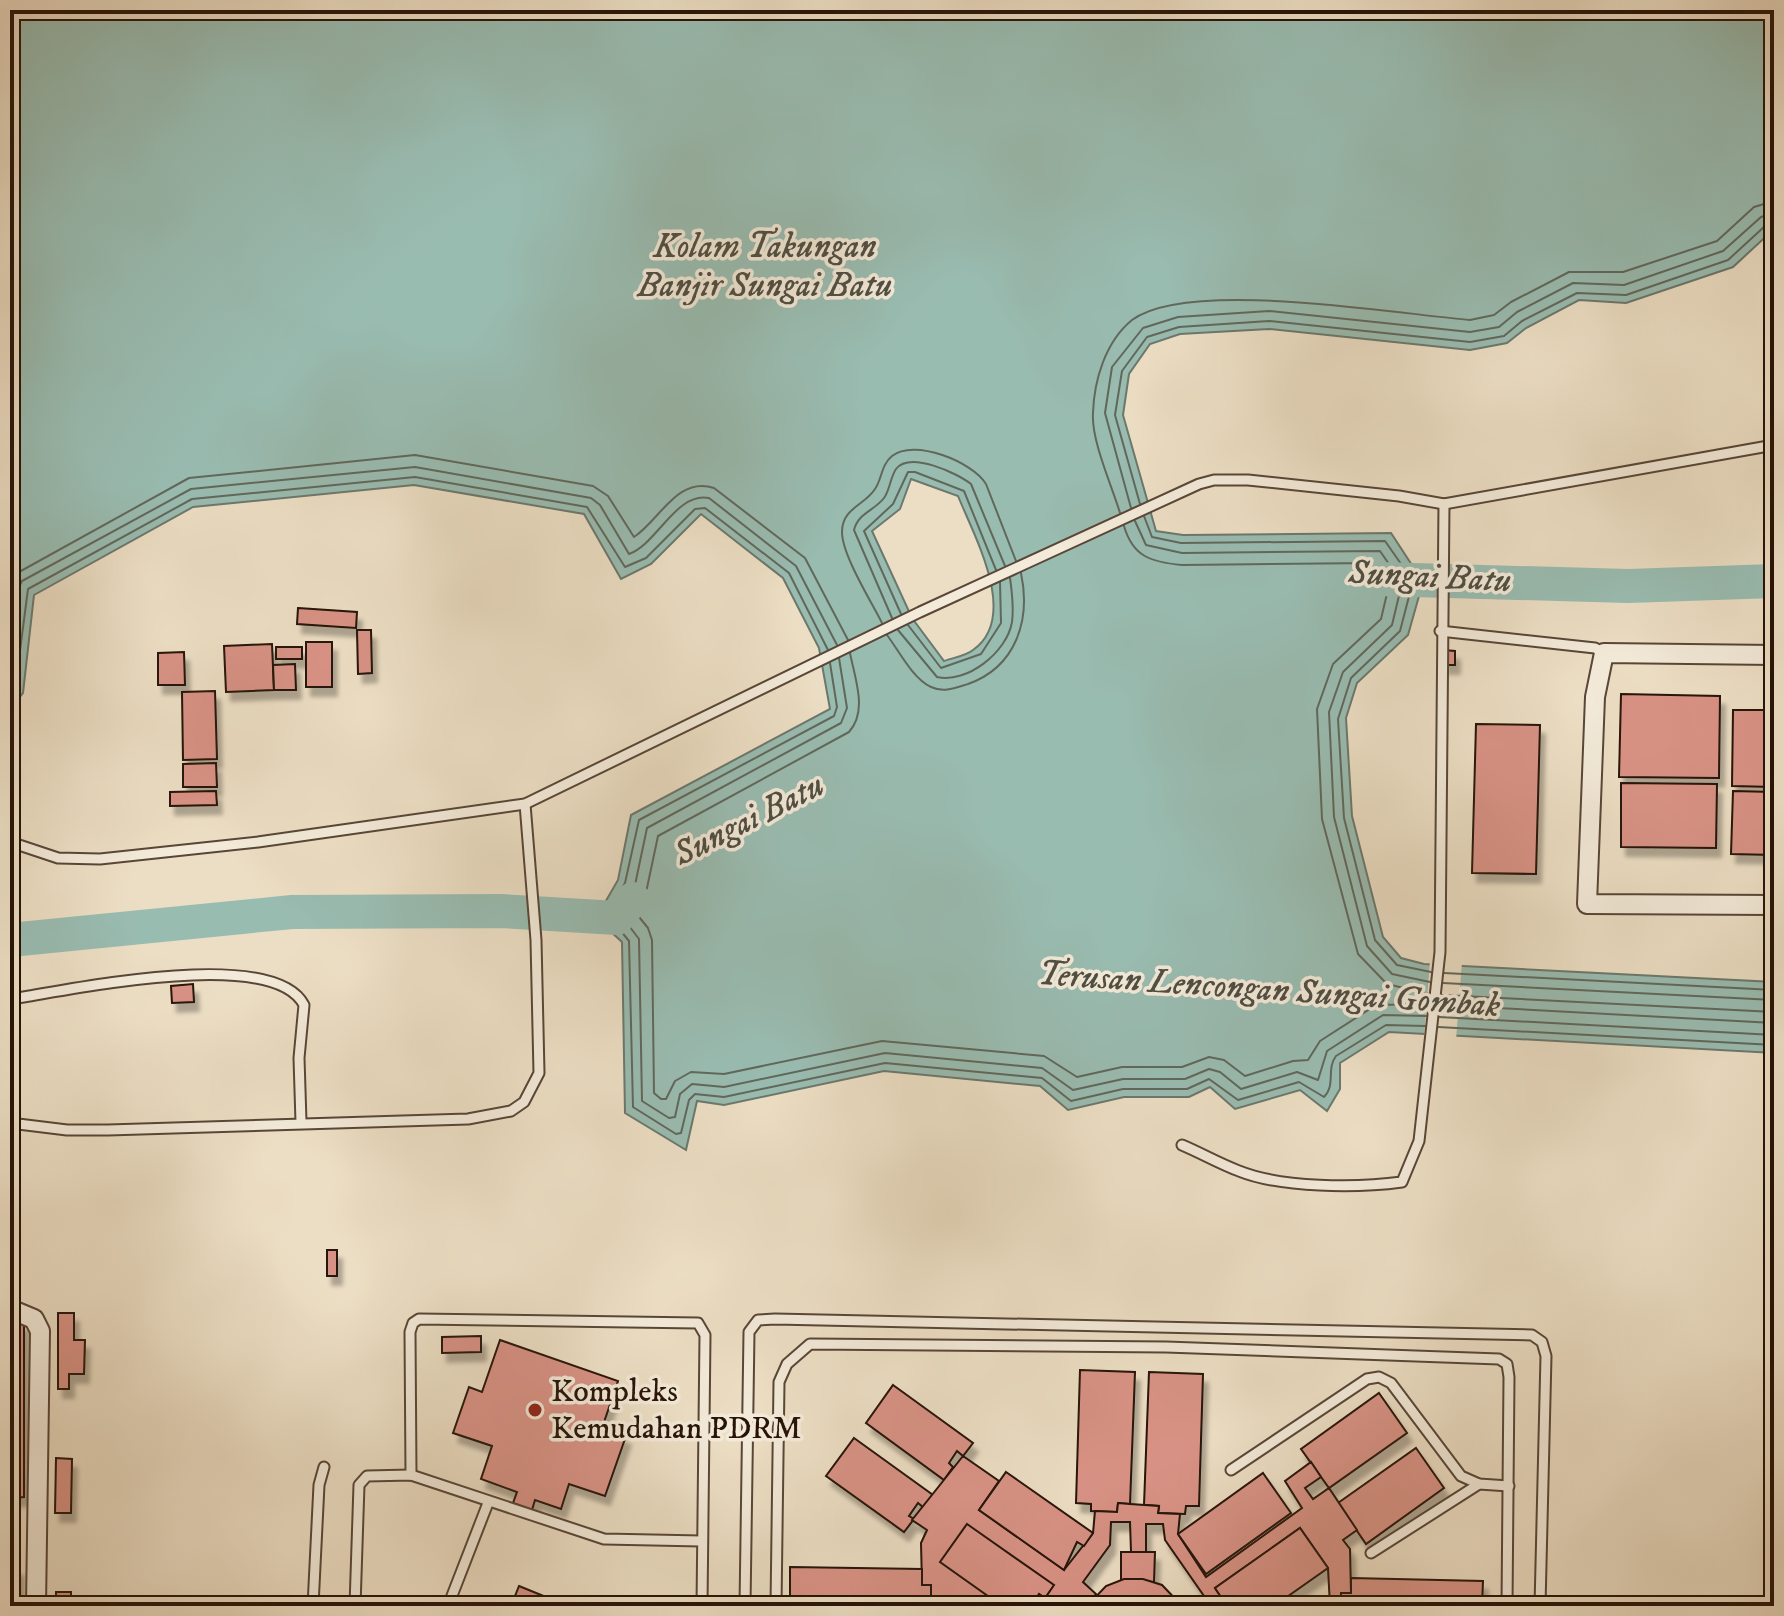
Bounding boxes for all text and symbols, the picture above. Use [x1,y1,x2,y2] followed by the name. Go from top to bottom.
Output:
[636,226,893,307] water label: Kolam Takungan Banjir Sungai Batu
[1346,552,1513,602] water label: Sungai Batu
[666,764,831,876] water label: Sungai Batu
[1037,953,1502,1027] water label: Terusan Lencongan Sungai Gombak
[551,1372,802,1449] place label: Kompleks Kemudahan PDRM
[526,1401,544,1419] marker: Kompleks Kemudahan PDRM

